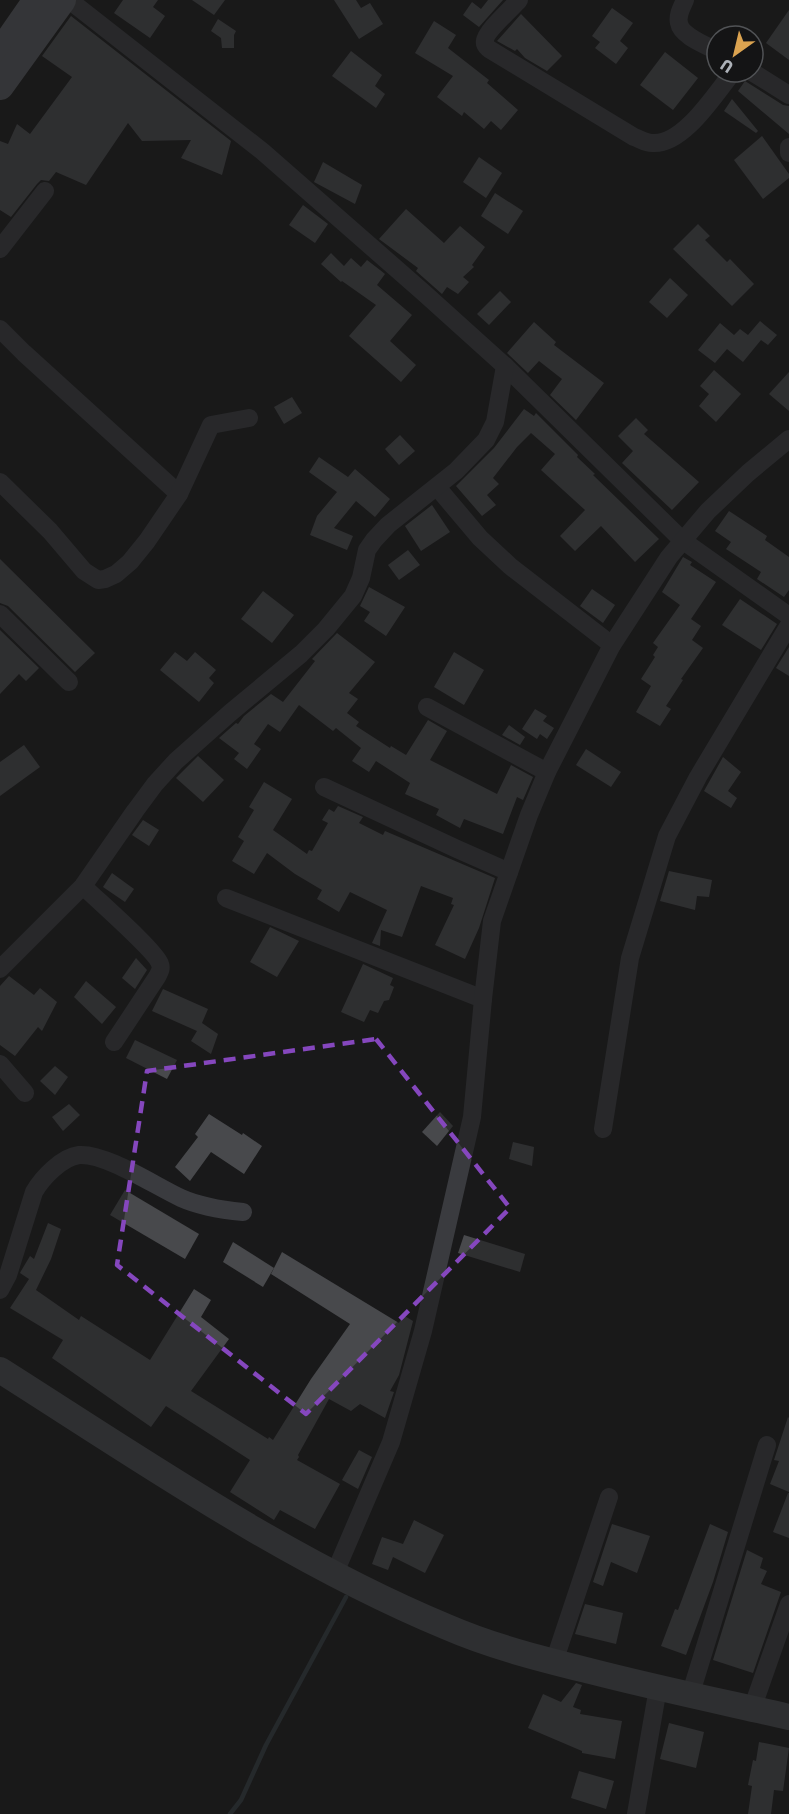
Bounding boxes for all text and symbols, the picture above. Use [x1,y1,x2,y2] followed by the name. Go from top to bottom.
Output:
[705,24,765,84] north arrow
[716,53,738,79] text: U

